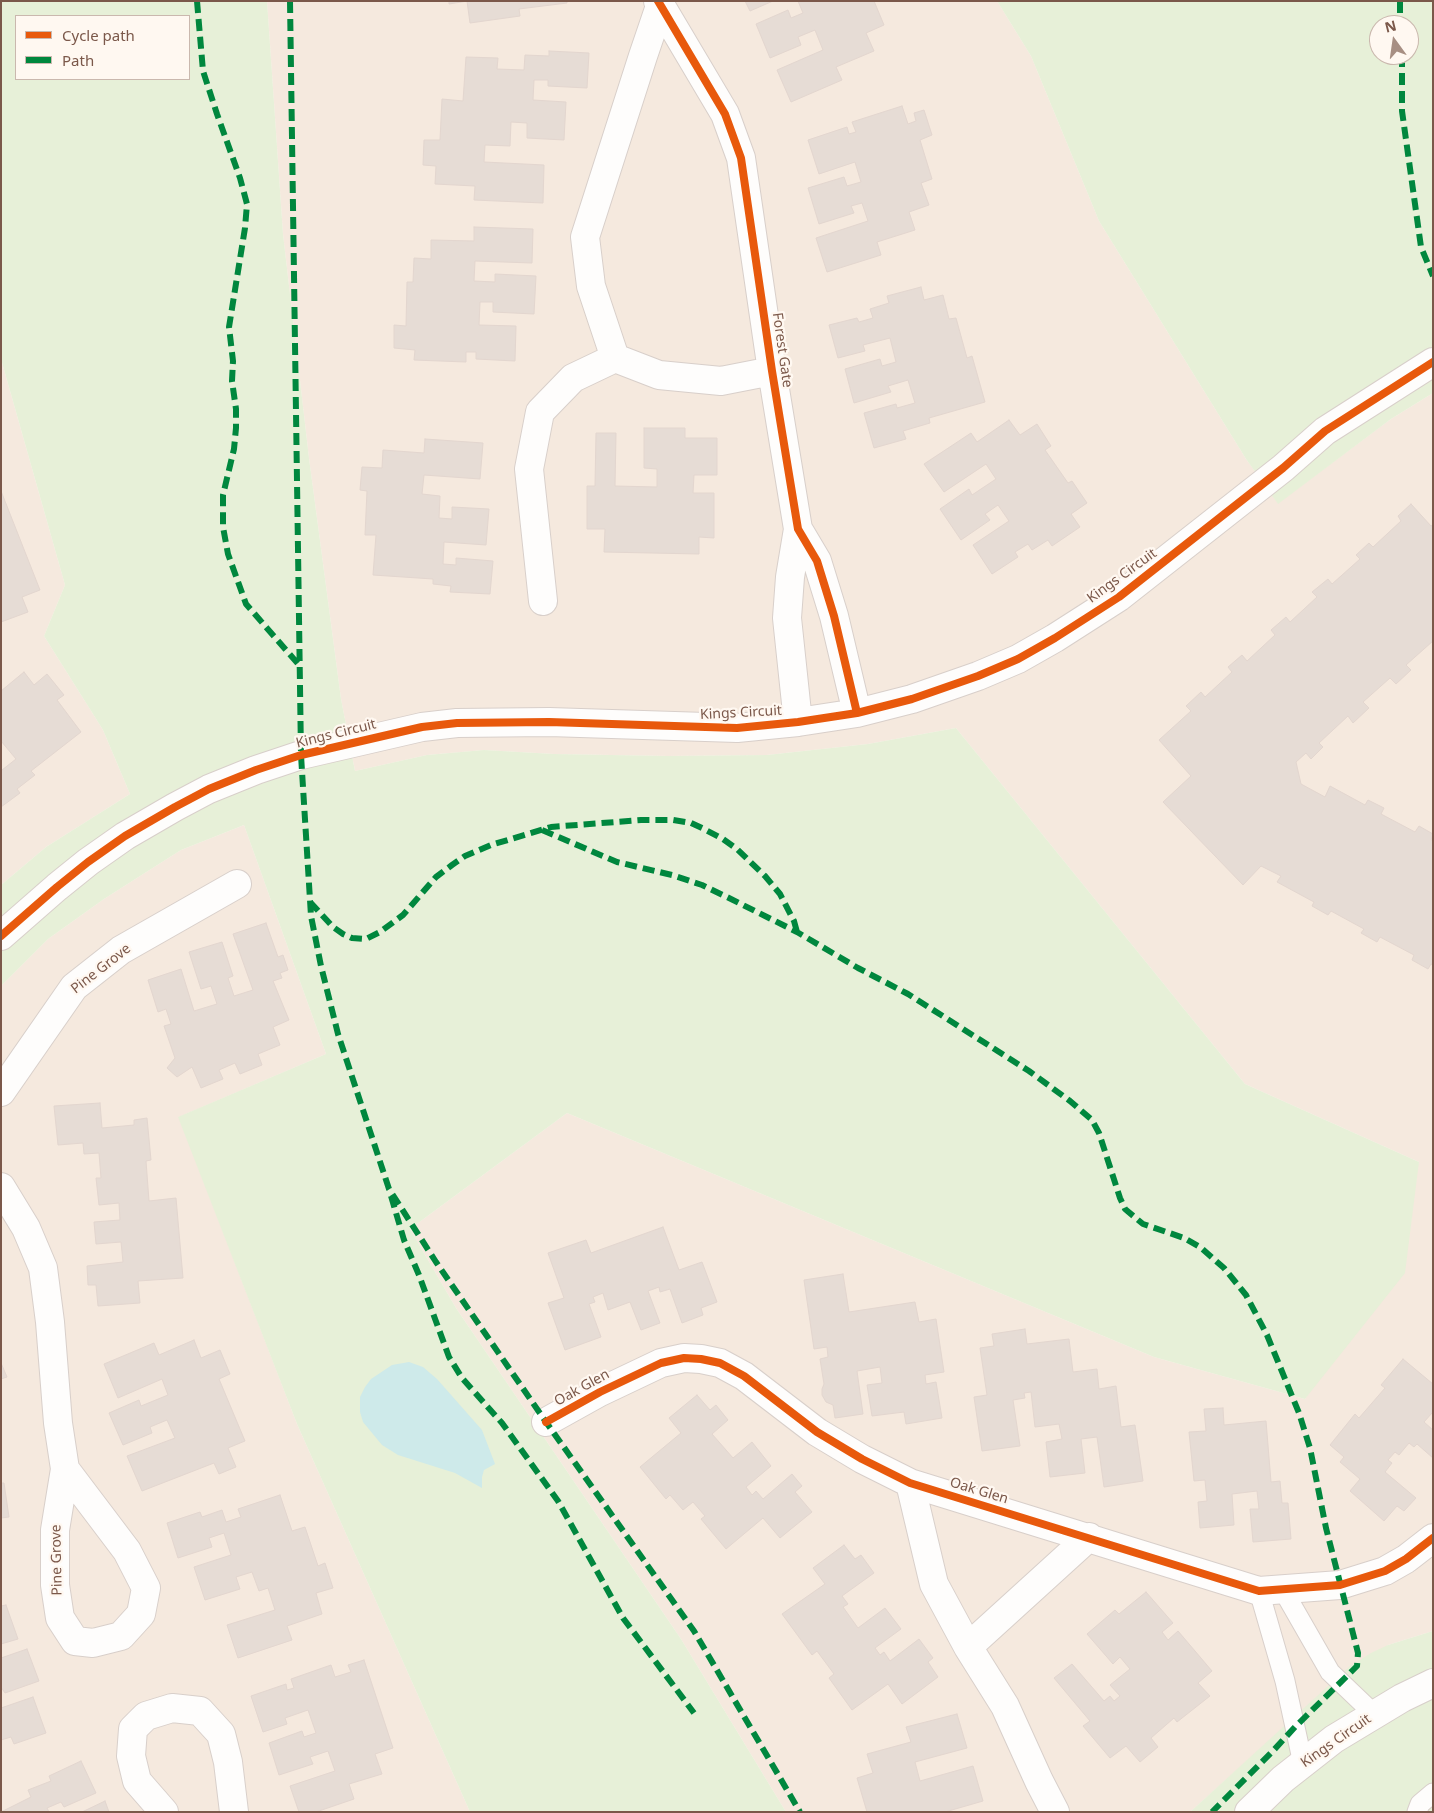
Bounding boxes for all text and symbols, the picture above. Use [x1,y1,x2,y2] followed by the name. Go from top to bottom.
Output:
[15,15,190,80] legend
[1369,15,1419,65] north arrow
[1383,15,1398,37] text: N
[62,25,135,45] text: Cycle path
[62,50,94,70] text: Path
[768,311,796,389] street label: Forest Gate
[1084,545,1160,607] street label: Kings Circuit
[700,702,782,724] street label: Kings Circuit
[294,716,378,752] street label: Kings Circuit
[68,940,134,998] street label: Pine Grove
[552,1366,612,1410] street label: Oak Glen
[948,1474,1010,1508] street label: Oak Glen
[48,1524,66,1596] street label: Pine Grove
[1298,1711,1374,1771] street label: Kings Circuit

